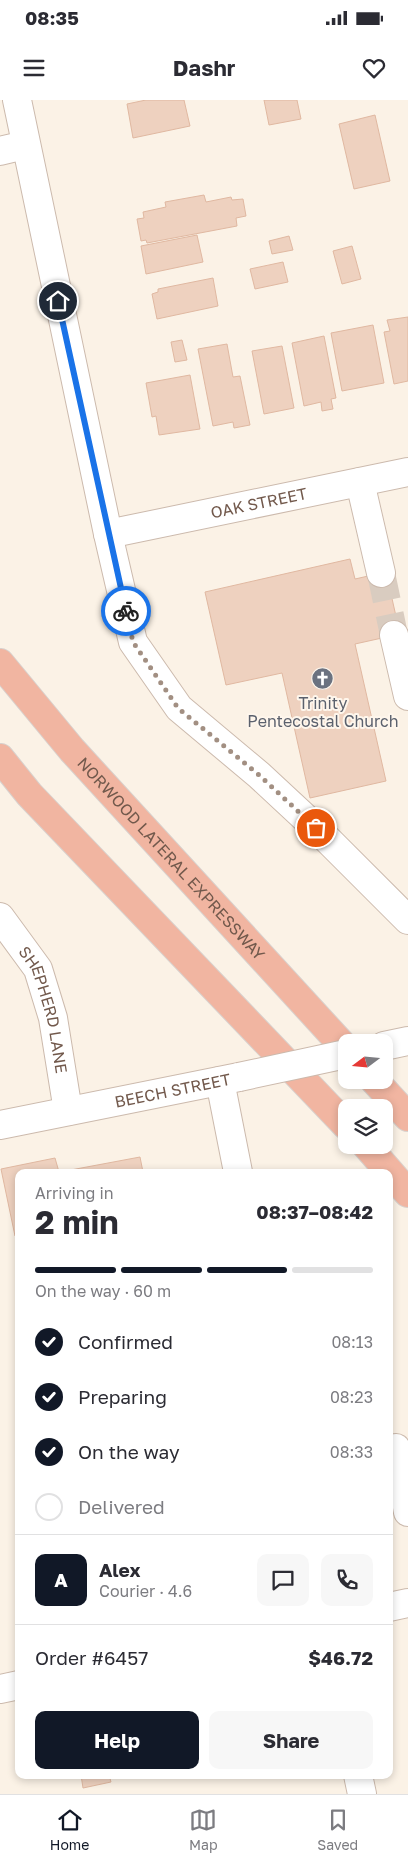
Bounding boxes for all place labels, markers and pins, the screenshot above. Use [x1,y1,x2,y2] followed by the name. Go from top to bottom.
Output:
[37,280,79,322] pin
[311,667,335,691] church icon: Trinity Pentecostal Church
[247,693,399,731] place label: Trinity Pentecostal Church
[295,807,337,849] pin

